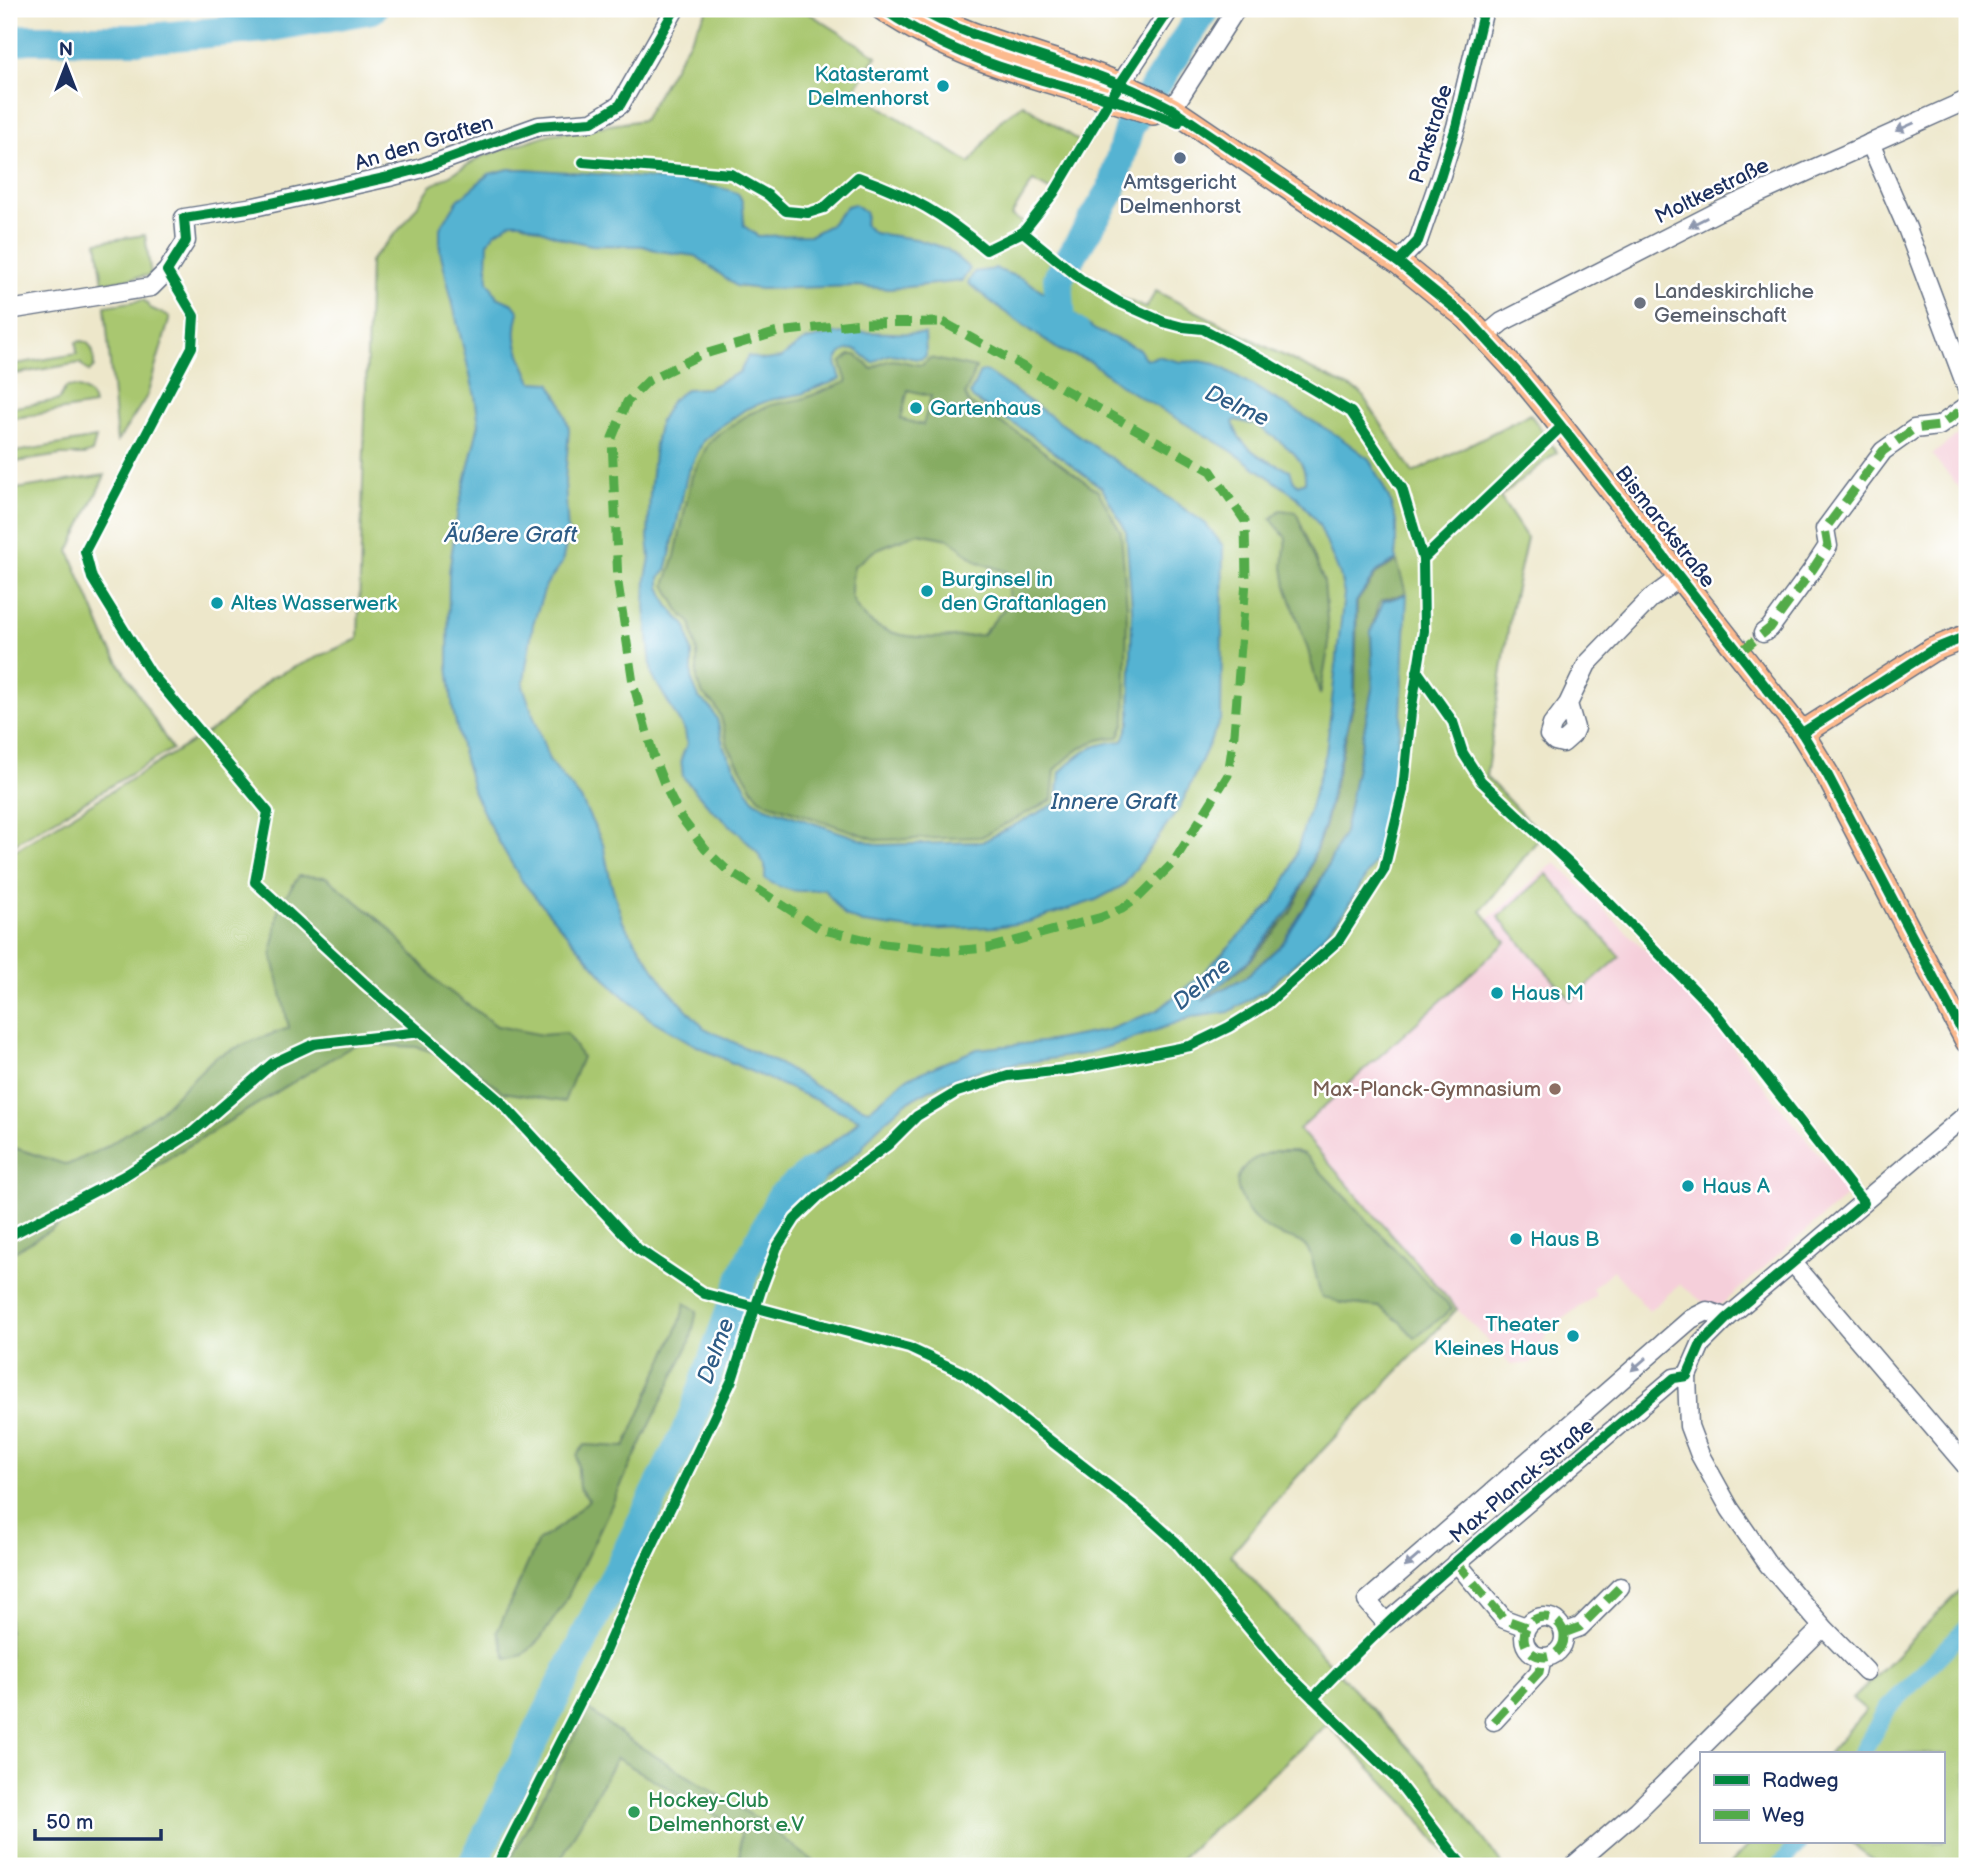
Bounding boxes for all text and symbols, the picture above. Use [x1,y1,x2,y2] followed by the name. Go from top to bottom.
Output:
[32,32,102,102] north arrow
[59,39,73,62] text: N
[807,62,930,111] place label: Katasteramt Delmenhorst
[935,78,951,94] marker: Katasteramt Delmenhorst
[1404,81,1458,187] street label: Parkstraße
[352,110,496,176] street label: An den Graften
[1895,121,1915,133] one-way arrow
[1172,150,1188,166] marker: Amtsgericht Delmenhorst
[1651,153,1773,229] street label: Moltkestraße
[1119,170,1241,219] place label: Amtsgericht Delmenhorst
[1688,216,1708,228] one-way arrow
[1654,279,1814,328] place label: Landeskirchliche Gemeinschaft
[1632,295,1648,311] marker: Landeskirchliche Gemeinschaft
[1200,379,1274,433] water label: Delme
[930,396,1041,421] place label: Gartenhaus
[908,400,924,416] marker: Gartenhaus
[1610,461,1720,593] street label: Bismarckstraße
[444,521,578,549] water label: Äußere Graft
[941,567,1107,616] place label: Burginsel in den Graftanlagen
[919,583,935,599] marker: Burginsel in den Graftanlagen
[231,591,398,616] place label: Altes Wasserwerk
[209,595,225,611] marker: Altes Wasserwerk
[1050,788,1178,816] water label: Innere Graft
[1167,952,1237,1016] water label: Delme
[1511,981,1584,1006] place label: Haus M
[1489,985,1505,1001] marker: Haus M
[1312,1077,1541,1102] place label: Max-Planck-Gymnasium
[1547,1081,1563,1097] marker: Max-Planck-Gymnasium
[1702,1174,1770,1199] place label: Haus A
[1680,1178,1696,1194] marker: Haus A
[1530,1227,1599,1252] place label: Haus B
[1508,1231,1524,1247] marker: Haus B
[1434,1312,1559,1361] place label: Theater Kleines Haus
[691,1314,741,1388] water label: Delme
[1565,1328,1581,1344] marker: Theater Kleines Haus
[1630,1356,1647,1371] one-way arrow
[1445,1413,1599,1549] street label: Max-Planck-Straße
[1403,1553,1420,1569] one-way arrow
[1700,1752,1944,1843] legend
[1762,1768,1839,1793] text: Radweg
[648,1788,804,1837] place label: Hockey-Club Delmenhorst e.V
[35,1798,161,1842] scale bar
[1762,1803,1805,1828] text: Weg
[626,1804,642,1820] marker: Hockey-Club Delmenhorst e.V
[46,1810,93,1835] text: 50 m

